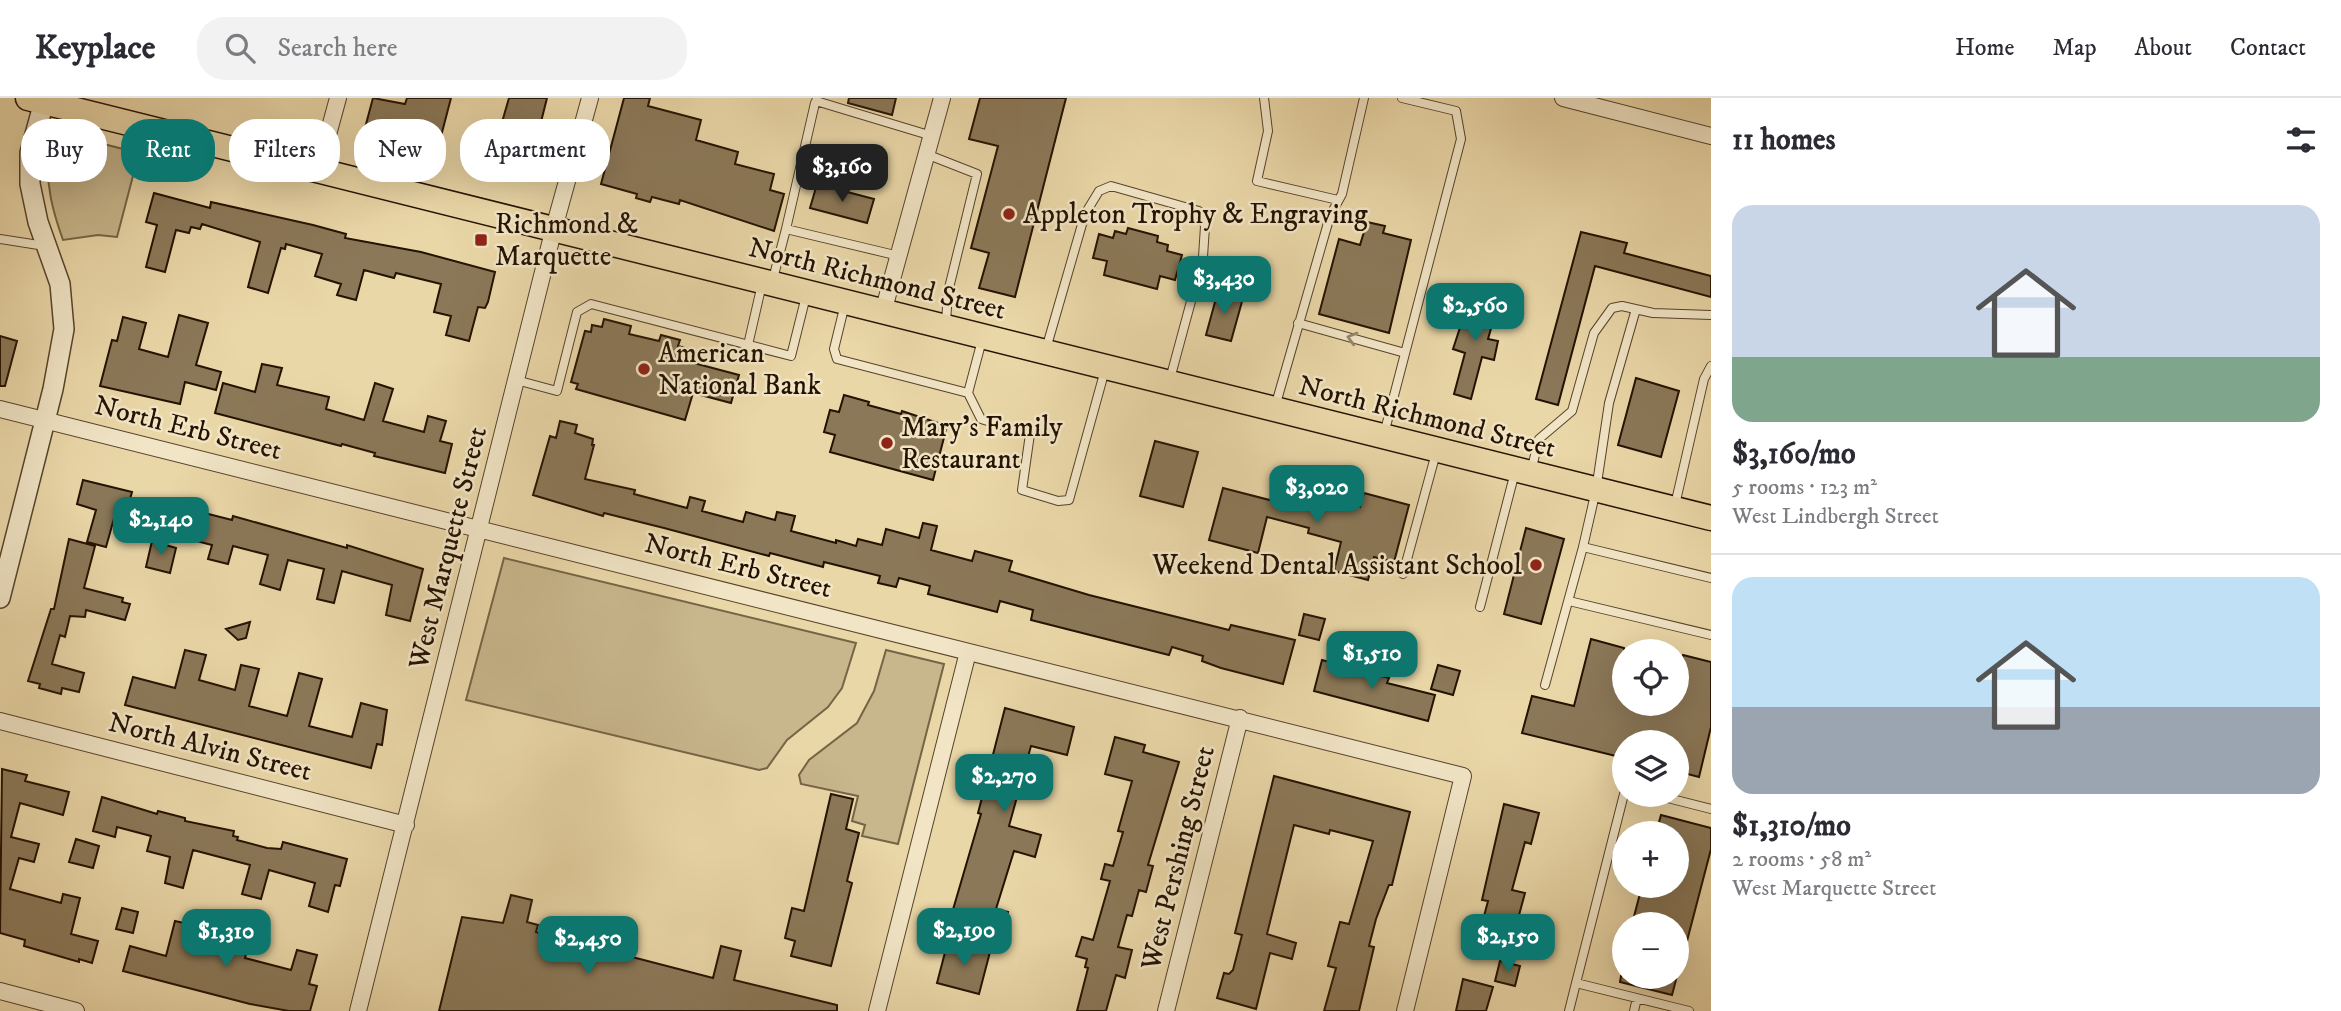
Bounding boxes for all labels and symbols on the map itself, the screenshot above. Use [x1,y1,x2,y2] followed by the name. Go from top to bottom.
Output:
[785,144,899,204] pin: $3,160
[1023,197,1368,232] place label: Appleton Trophy & Engraving
[1001,206,1017,222] marker: Appleton Trophy & Engraving
[495,207,638,274] place label: Richmond & Marquette
[745,230,1009,328] street label: North Richmond Street
[473,232,489,248] marker: Richmond & Marquette
[1167,256,1281,316] pin: $3,430
[1418,284,1532,343] pin: $2,560
[1346,331,1358,346] one-way arrow
[658,336,821,403] place label: American National Bank
[636,361,652,377] marker: American National Bank
[1295,368,1559,466] street label: North Richmond Street
[91,388,285,468] street label: North Erb Street
[901,410,1063,477] place label: Mary's Family Restaurant
[401,423,495,674] street label: West Marquette Street
[879,435,895,451] marker: Mary's Family Restaurant
[1260,466,1374,525] pin: $3,020
[104,498,218,557] pin: $2,140
[641,526,835,606] street label: North Erb Street
[1151,548,1523,583] place label: Weekend Dental Assistant School
[1528,557,1544,573] marker: Weekend Dental Assistant School
[1315,632,1429,691] pin: $1,510
[105,705,315,789] street label: North Alvin Street
[1133,742,1223,975] street label: West Pershing Street
[947,754,1061,814] pin: $2,270
[907,908,1021,968] pin: $2,190
[169,910,283,969] pin: $1,310
[1451,914,1565,974] pin: $2,150
[531,916,645,976] pin: $2,450

